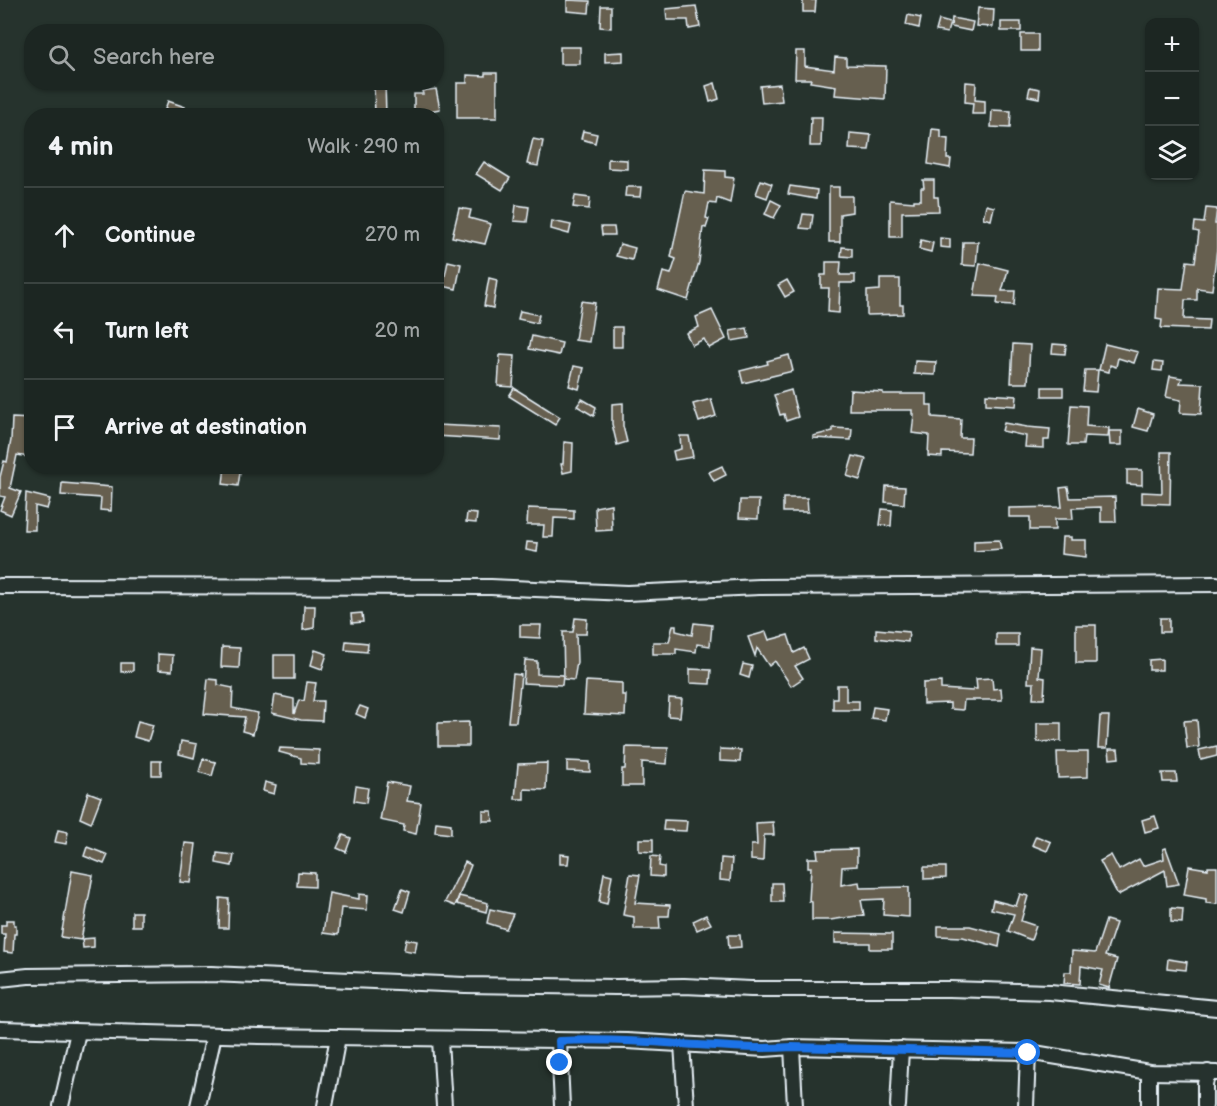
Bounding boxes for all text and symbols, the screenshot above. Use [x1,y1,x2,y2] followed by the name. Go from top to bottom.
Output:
[1145,18,1199,180] map controls
[1145,18,1199,72] button: +
[24,24,444,90] search box
[45,41,78,74] icon: search
[93,44,215,71] text: Search here
[1145,72,1199,126] button: −
[1145,126,1199,180] button: layers
[48,132,113,163] text: 4 min
[307,135,420,159] text: Walk · 290 m
[48,219,81,252] icon: ahead
[105,222,195,249] text: Continue
[365,223,420,247] text: 270 m
[48,315,81,348] icon: left
[105,318,189,345] text: Turn left
[375,319,420,343] text: 20 m
[48,411,81,444] icon: arrive
[105,414,307,441] text: Arrive at destination
[1014,1039,1040,1065] route start
[546,1049,572,1075] route end

